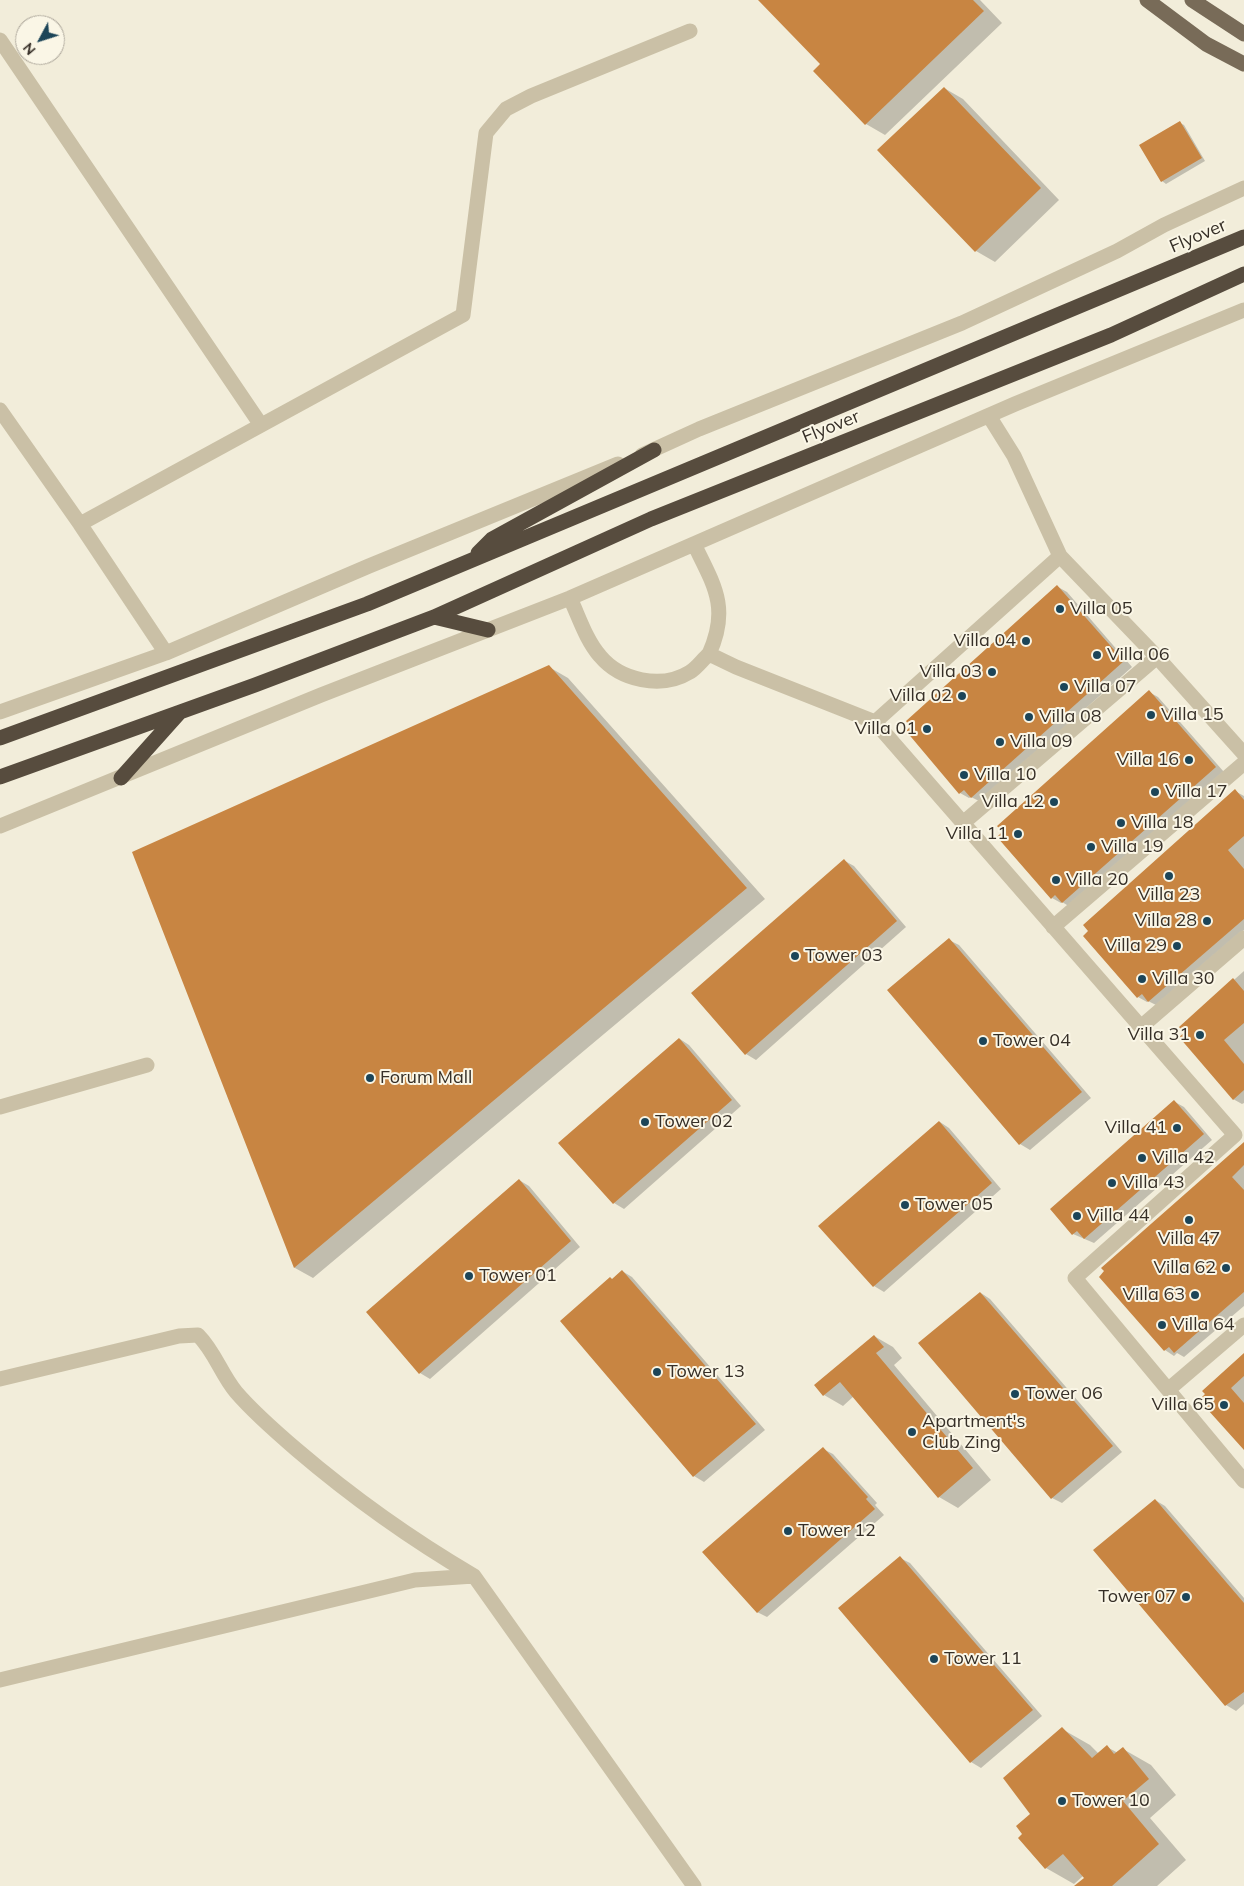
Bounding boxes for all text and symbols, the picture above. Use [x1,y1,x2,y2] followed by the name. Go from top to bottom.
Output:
[15,15,65,65] north arrow
[19,39,40,59] text: N
[1166,214,1230,258] street label: Flyover
[799,406,863,448] street label: Flyover
[1070,598,1133,620] place label: Villa 05
[1054,603,1066,615] marker: Villa 05
[953,630,1016,652] place label: Villa 04
[1020,635,1032,647] marker: Villa 04
[1107,644,1170,666] place label: Villa 06
[1091,649,1103,661] marker: Villa 06
[919,661,982,683] place label: Villa 03
[986,666,998,678] marker: Villa 03
[1074,676,1137,698] place label: Villa 07
[1058,681,1070,693] marker: Villa 07
[889,685,952,707] place label: Villa 02
[956,690,968,702] marker: Villa 02
[1161,704,1224,726] place label: Villa 15
[1039,706,1102,728] place label: Villa 08
[1145,709,1157,721] marker: Villa 15
[1023,711,1035,723] marker: Villa 08
[854,718,917,740] place label: Villa 01
[921,723,933,735] marker: Villa 01
[1010,731,1073,753] place label: Villa 09
[994,736,1006,748] marker: Villa 09
[1116,749,1179,771] place label: Villa 16
[1183,754,1195,766] marker: Villa 16
[974,764,1037,786] place label: Villa 10
[958,769,970,781] marker: Villa 10
[1165,781,1228,803] place label: Villa 17
[1149,786,1161,798] marker: Villa 17
[981,791,1044,813] place label: Villa 12
[1048,796,1060,808] marker: Villa 12
[1131,812,1194,834] place label: Villa 18
[1115,817,1127,829] marker: Villa 18
[945,823,1008,845] place label: Villa 11
[1012,828,1024,840] marker: Villa 11
[1101,836,1164,858] place label: Villa 19
[1085,841,1097,853] marker: Villa 19
[1066,869,1129,891] place label: Villa 20
[1163,870,1175,882] marker: Villa 23
[1050,874,1062,886] marker: Villa 20
[1138,884,1200,906] place label: Villa 23
[1134,910,1197,932] place label: Villa 28
[1201,915,1213,927] marker: Villa 28
[1104,935,1167,957] place label: Villa 29
[1171,940,1183,952] marker: Villa 29
[805,945,883,967] place label: Tower 03
[789,950,801,962] marker: Tower 03
[1152,968,1215,990] place label: Villa 30
[1136,973,1148,985] marker: Villa 30
[1127,1024,1190,1046] place label: Villa 31
[1194,1029,1206,1041] marker: Villa 31
[993,1030,1071,1052] place label: Tower 04
[977,1035,989,1047] marker: Tower 04
[380,1067,472,1089] place label: Forum Mall
[364,1072,376,1084] marker: Forum Mall
[655,1111,733,1133] place label: Tower 02
[639,1116,651,1128] marker: Tower 02
[1104,1117,1167,1139] place label: Villa 41
[1171,1122,1183,1134] marker: Villa 41
[1152,1147,1215,1169] place label: Villa 42
[1136,1152,1148,1164] marker: Villa 42
[1122,1172,1185,1194] place label: Villa 43
[1106,1177,1118,1189] marker: Villa 43
[915,1194,993,1216] place label: Tower 05
[899,1199,911,1211] marker: Tower 05
[1087,1205,1150,1227] place label: Villa 44
[1071,1210,1083,1222] marker: Villa 44
[1183,1214,1195,1226] marker: Villa 47
[1158,1228,1220,1250] place label: Villa 47
[1153,1257,1216,1279] place label: Villa 62
[1220,1262,1232,1274] marker: Villa 62
[479,1265,557,1287] place label: Tower 01
[463,1270,475,1282] marker: Tower 01
[1122,1284,1185,1306] place label: Villa 63
[1189,1289,1201,1301] marker: Villa 63
[1172,1314,1235,1336] place label: Villa 64
[1156,1319,1168,1331] marker: Villa 64
[667,1361,745,1383] place label: Tower 13
[651,1366,663,1378] marker: Tower 13
[1025,1383,1103,1405] place label: Tower 06
[1009,1388,1021,1400] marker: Tower 06
[1151,1394,1214,1416] place label: Villa 65
[1218,1399,1230,1411] marker: Villa 65
[922,1411,1025,1454] place label: Apartment's Club Zing
[906,1426,918,1438] marker: Apartment's Club Zing
[798,1520,876,1542] place label: Tower 12
[782,1525,794,1537] marker: Tower 12
[1098,1586,1176,1608] place label: Tower 07
[1180,1591,1192,1603] marker: Tower 07
[944,1648,1022,1670] place label: Tower 11
[928,1653,940,1665] marker: Tower 11
[1072,1790,1150,1812] place label: Tower 10
[1056,1795,1068,1807] marker: Tower 10

